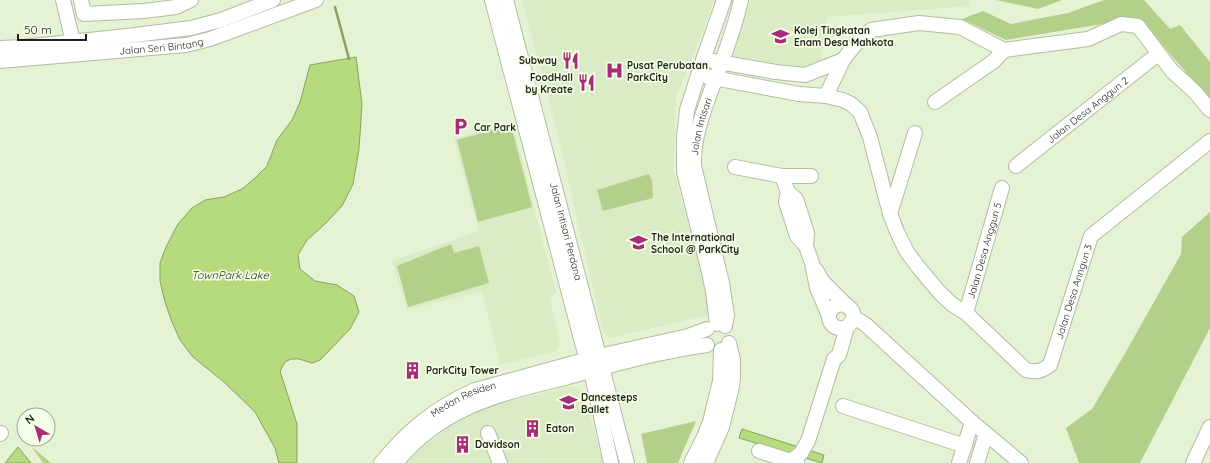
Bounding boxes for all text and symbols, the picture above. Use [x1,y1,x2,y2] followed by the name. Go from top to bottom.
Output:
[18,16,86,42] scale bar
[24,22,52,37] text: 50 m
[794,24,894,49] place label: Kolej Tingkatan Enam Desa Mahkota
[771,26,791,46] school or university icon: Kolej Tingkatan Enam Desa Mahkota
[119,35,205,58] street label: Jalan Seri Bintang
[560,50,580,70] restaurant icon: Subway
[519,54,557,67] place label: Subway
[627,59,708,84] place label: Pusat Perubatan ParkCity
[604,61,624,81] hospital icon: Pusat Perubatan ParkCity
[525,71,573,96] place label: FoodHall by Kreate
[576,73,596,93] restaurant icon: FoodHall by Kreate
[1045,74,1131,146] street label: Jalan Desa Anggun 2
[688,96,715,156] street label: Jalan Intisari
[451,117,471,137] parking icon: Car Park
[474,121,516,134] place label: Car Park
[547,181,585,282] street label: Jalan Intisari Perdana
[964,201,1004,300] street label: Jalan Desa Anggun 5
[651,231,739,256] place label: The International School @ ParkCity
[628,233,648,253] school or university icon: The International School @ ParkCity
[1053,243,1095,341] street label: Jalan Desa Anngun 3
[191,268,269,282] water label: TownPark Lake
[403,360,423,380] building icon: ParkCity Tower
[426,364,499,377] place label: ParkCity Tower
[428,379,497,420] street label: Medan Residen
[581,391,638,416] place label: Dancesteps Ballet
[558,393,578,413] school or university icon: Dancesteps Ballet
[16,407,56,447] north arrow
[22,411,37,427] text: N
[523,418,543,438] building icon: Eaton
[546,422,574,435] place label: Eaton
[452,434,472,454] building icon: Davidson
[475,438,520,451] place label: Davidson

